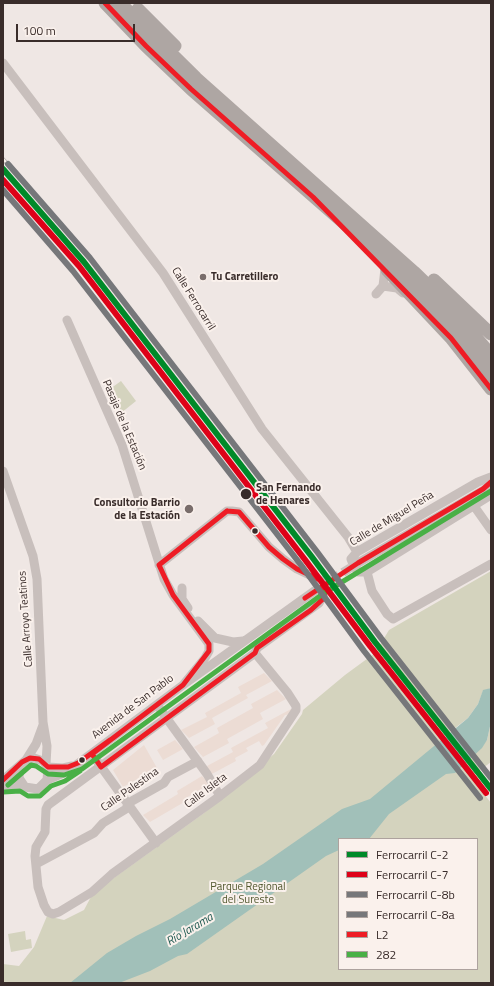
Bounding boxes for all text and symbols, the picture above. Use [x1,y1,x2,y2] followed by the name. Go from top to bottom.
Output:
[18,16,137,42] scale bar
[23,21,56,40] text: 100 m
[168,265,218,333] street label: Calle Ferrocarril
[211,270,278,284] place label: Tu Carretillero
[198,272,208,282] marker: Tu Carretillero
[99,378,149,472] street label: Pasaje de la Estación
[256,481,321,507] place label: San Fernando de Henares
[239,487,253,501] marker: San Fernando de Henares
[348,489,436,549] street label: Calle de Miguel Peña
[94,496,180,522] place label: Consultorio Barrio de la Estación
[183,503,195,515] marker: Consultorio Barrio de la Estación
[250,526,260,536] unlabelled marker
[16,570,36,668] street label: Calle Arroyo Teatinos
[90,672,176,742] street label: Avenida de San Pablo
[77,755,87,765] unlabelled marker
[99,765,161,815] street label: Calle Palestina
[182,771,230,811] street label: Calle Isleta
[338,838,478,970] legend
[376,845,448,864] text: Ferrocarril C-2
[376,865,448,884] text: Ferrocarril C-7
[210,880,286,906] park label: Parque Regional del Sureste
[376,885,455,904] text: Ferrocarril C-8b
[376,905,454,924] text: Ferrocarril C-8a
[164,910,216,950] water label: Río Jarama
[376,925,388,944] text: L2
[376,945,396,964] text: 282

